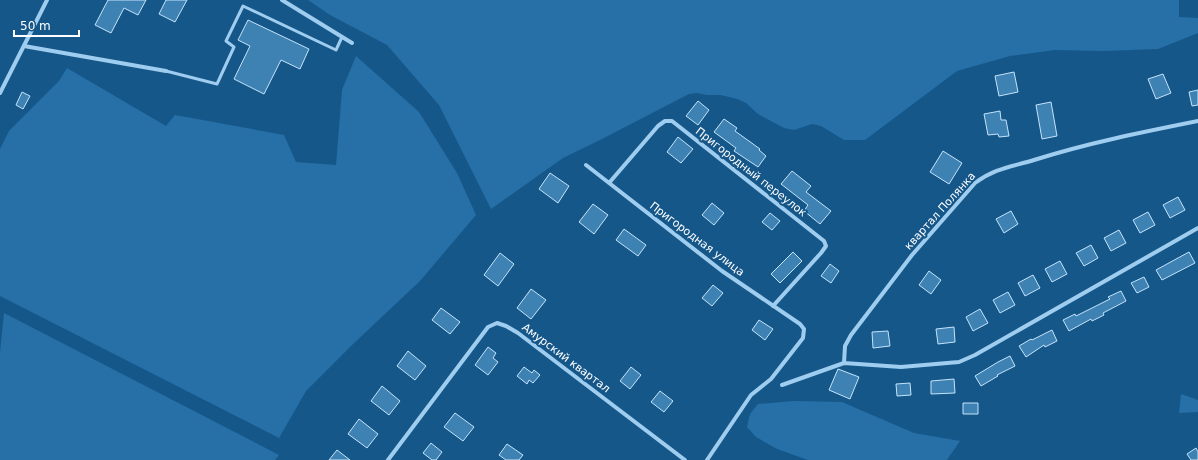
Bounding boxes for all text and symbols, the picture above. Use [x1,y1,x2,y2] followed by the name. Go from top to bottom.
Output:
[14,12,79,38] scale bar
[20,19,51,33] text: 50 m
[693,125,809,220] street label: Пригородный переулок
[902,170,978,252] street label: квартал Полянка
[647,199,747,279] street label: Пригородная улица
[519,321,613,395] street label: Амурский квартал

